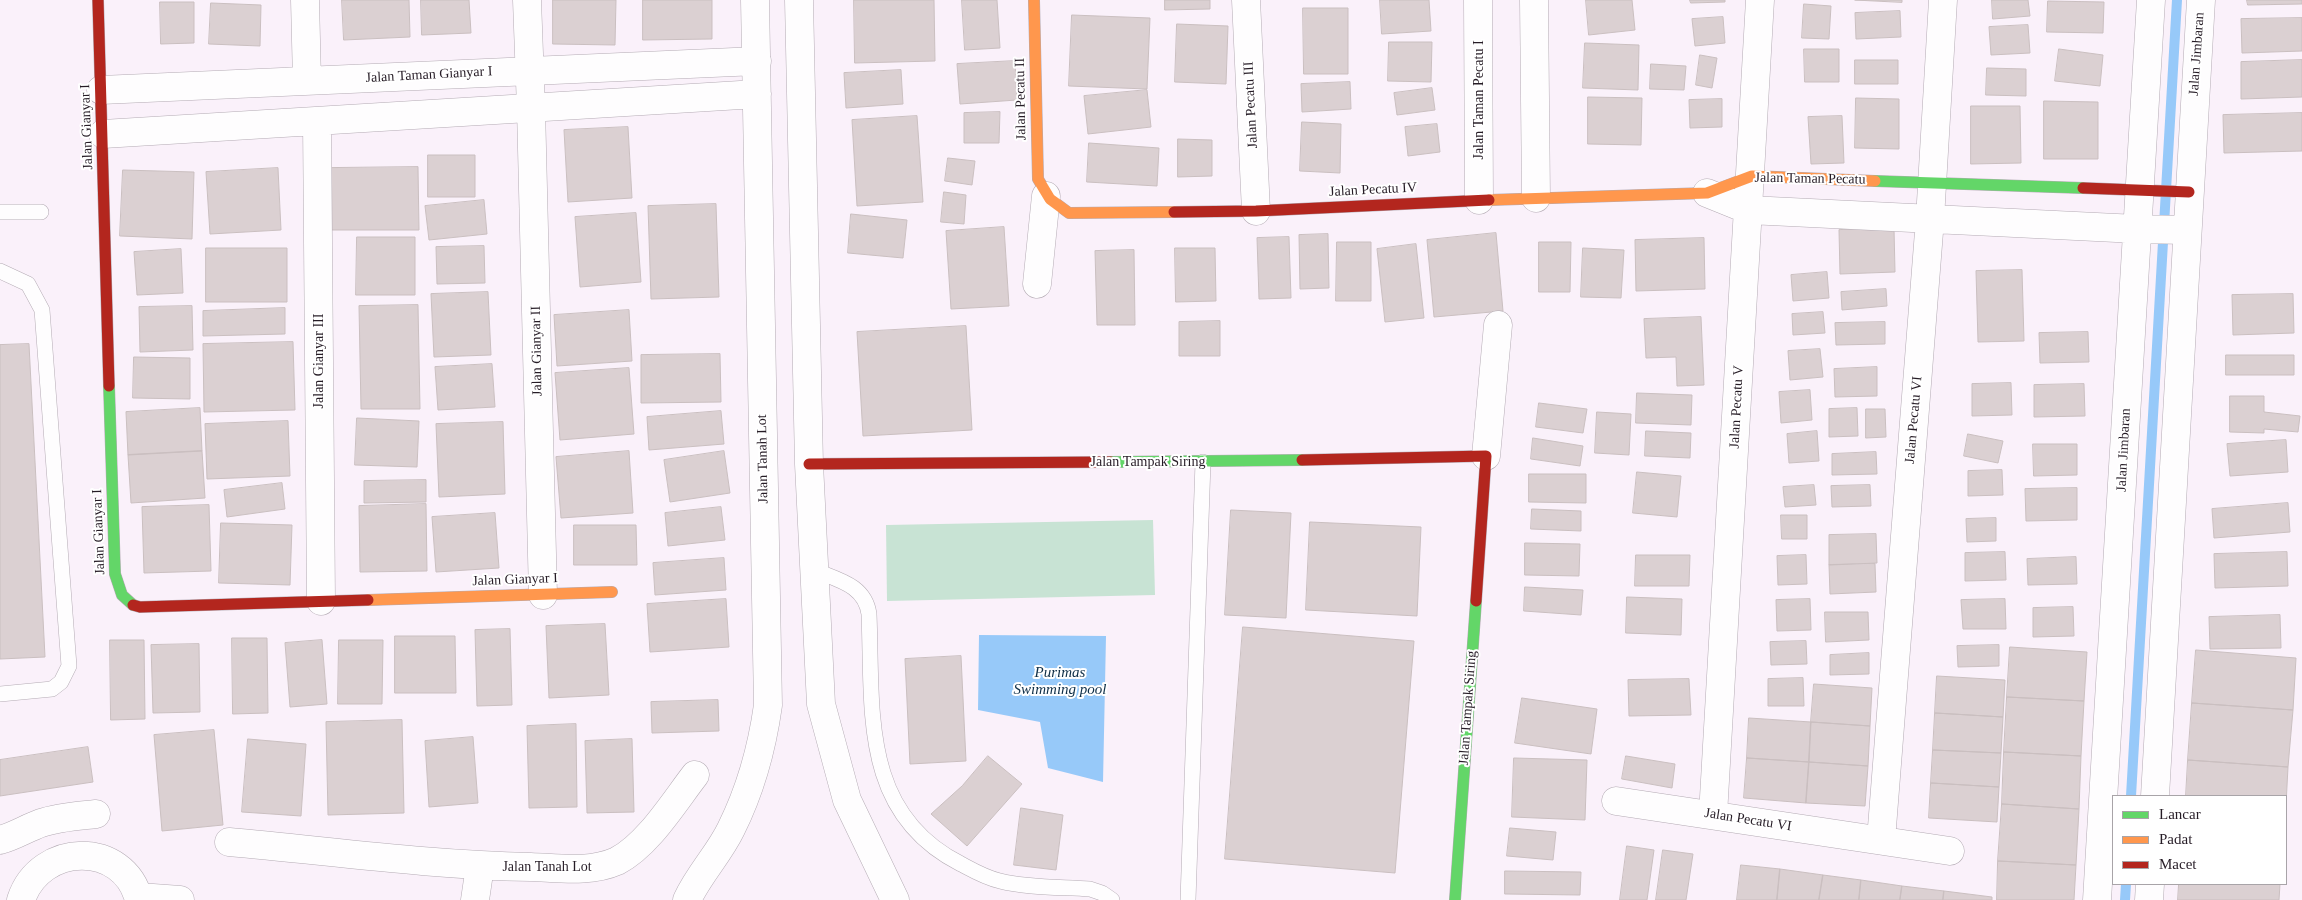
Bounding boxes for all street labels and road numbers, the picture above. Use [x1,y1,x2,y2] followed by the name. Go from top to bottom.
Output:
[2186,12,2208,96] street label: Jalan Jimbaran
[1471,40,1487,160] street label: Jalan Taman Pecatu I
[1012,58,1030,140] street label: Jalan Pecatu II
[1240,61,1262,149] street label: Jalan Pecatu III
[365,63,493,87] street label: Jalan Taman Gianyar I
[77,84,97,170] street label: Jalan Gianyar I
[1754,170,1866,188] street label: Jalan Taman Pecatu
[1329,179,1417,201] street label: Jalan Pecatu IV
[528,306,546,396] street label: Jalan Gianyar II
[311,314,327,408] street label: Jalan Gianyar III
[1726,365,1748,449] street label: Jalan Pecatu V
[1902,376,1926,464] street label: Jalan Pecatu VI
[2113,408,2135,492] street label: Jalan Jimbaran
[754,414,772,504] street label: Jalan Tanah Lot
[1091,454,1205,470] street label: Jalan Tampak Siring
[89,489,109,575] street label: Jalan Gianyar I
[472,570,558,590] street label: Jalan Gianyar I
[1456,650,1480,766] street label: Jalan Tampak Siring
[1703,805,1793,835] street label: Jalan Pecatu VI
[502,859,592,875] street label: Jalan Tanah Lot

